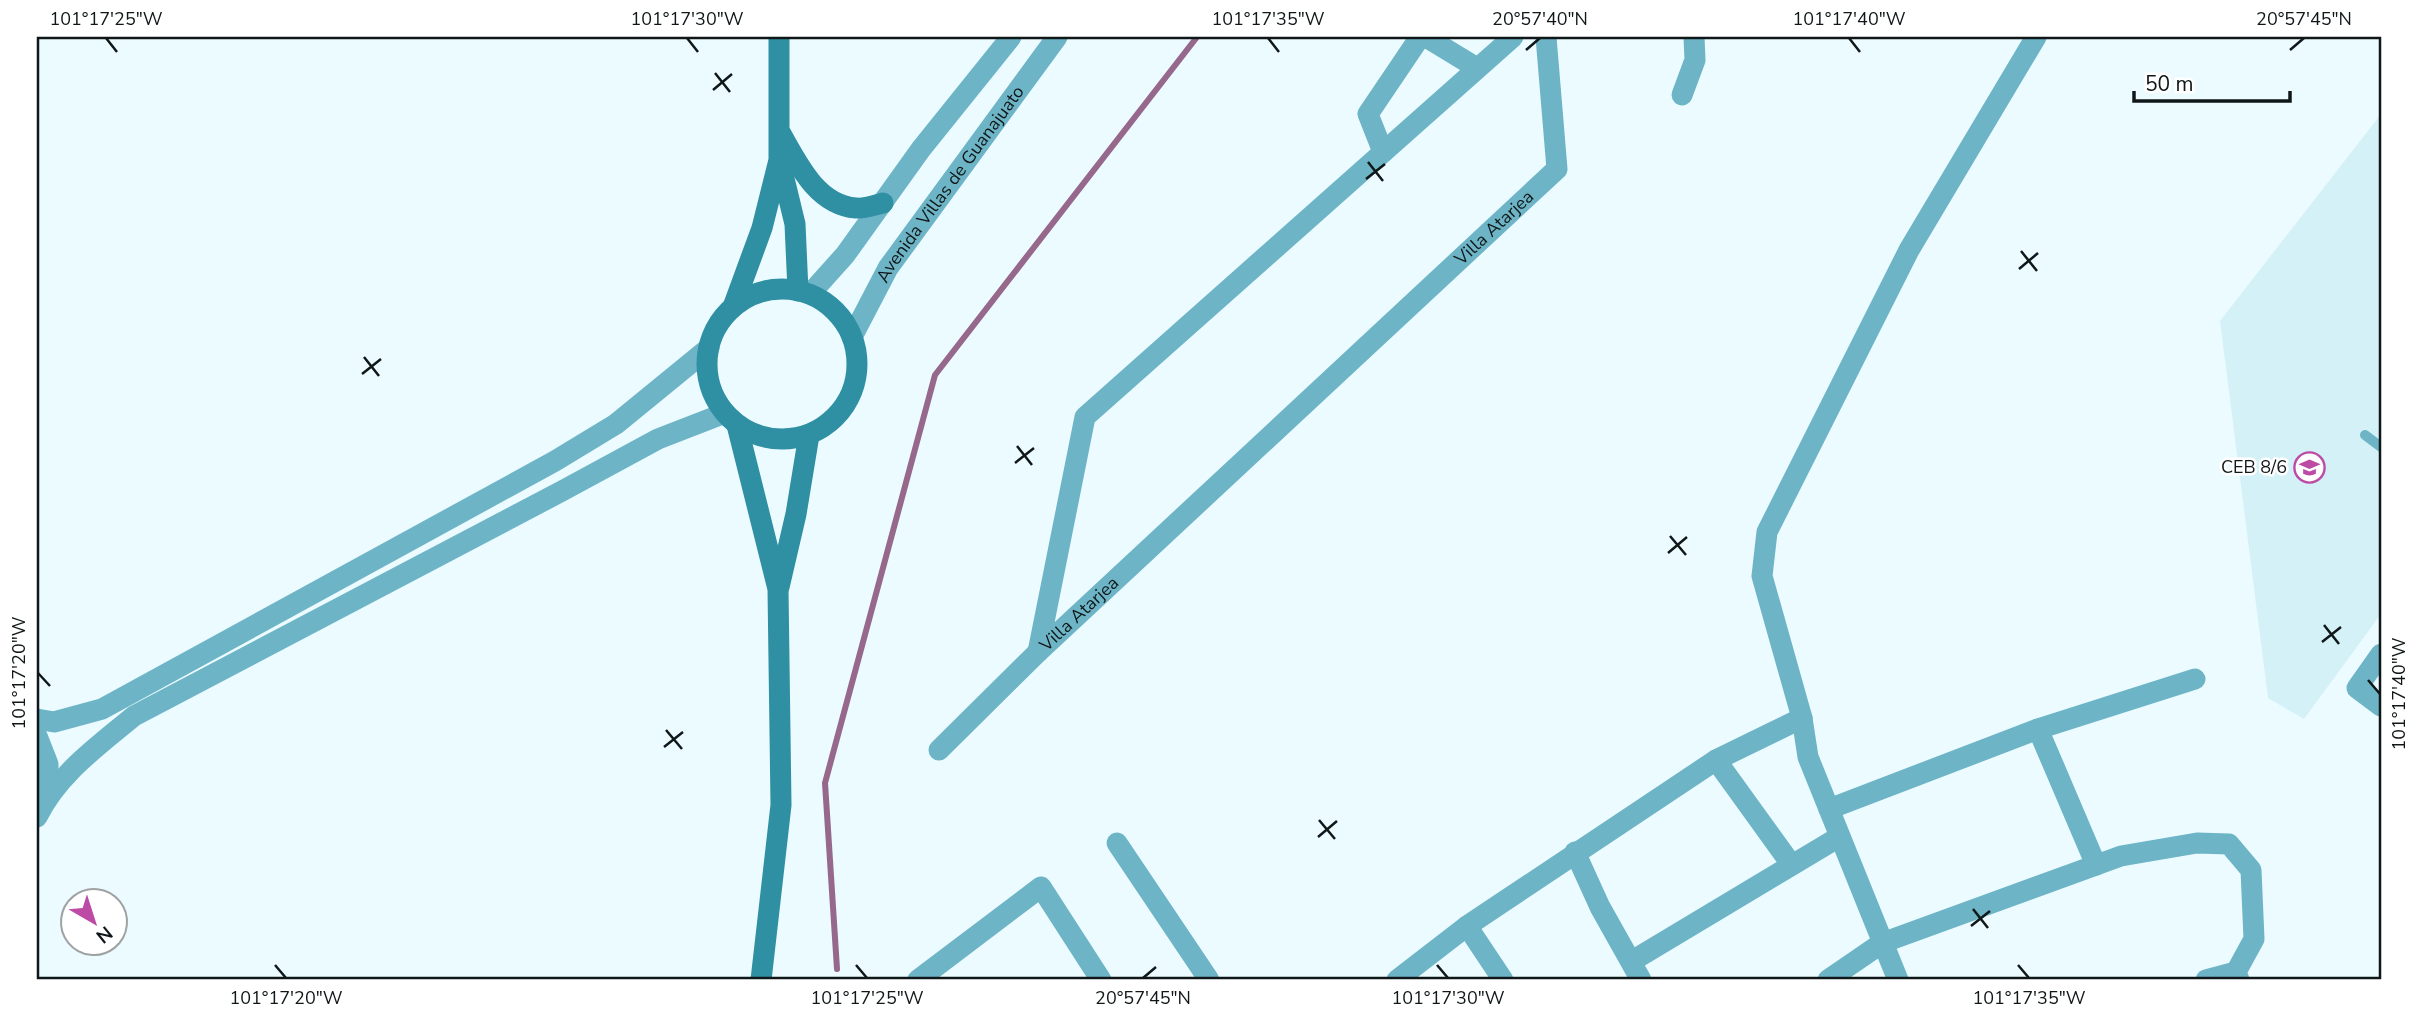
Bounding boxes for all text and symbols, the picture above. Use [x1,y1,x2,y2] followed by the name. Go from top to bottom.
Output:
[49,7,163,31] text: 101°17'25"W
[630,7,744,31] text: 101°17'30"W
[1211,7,1325,31] text: 101°17'35"W
[1492,7,1588,31] text: 20°57'40"N
[1792,7,1906,31] text: 101°17'40"W
[2256,7,2352,31] text: 20°57'45"N
[2134,60,2290,104] scale bar
[2145,70,2194,98] text: 50 m
[871,81,1029,287] street label: Avenida Villas de Guanajuato
[1449,185,1539,271] street label: Villa Atarjea
[2293,450,2327,484] school or university icon: CEB 8/6
[2221,455,2287,479] place label: CEB 8/6
[1033,571,1124,657] street label: Villa Atarjea
[7,616,31,730] text: 101°17'20"W
[2387,637,2411,751] text: 101°17'40"W
[60,888,130,958] north arrow
[90,920,118,949] text: N
[229,986,343,1010] text: 101°17'20"W
[810,986,924,1010] text: 101°17'25"W
[1095,986,1191,1010] text: 20°57'45"N
[1391,986,1505,1010] text: 101°17'30"W
[1972,986,2086,1010] text: 101°17'35"W

